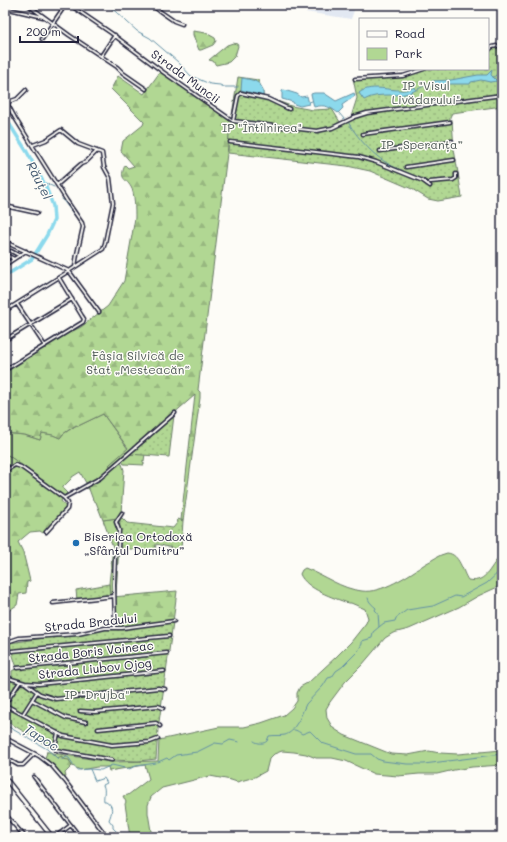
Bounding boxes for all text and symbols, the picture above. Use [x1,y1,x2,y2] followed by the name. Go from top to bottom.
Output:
[20,18,78,44] scale bar
[359,18,489,70] legend
[26,23,61,39] text: 200 m
[395,25,425,41] text: Road
[395,45,422,61] text: Park
[148,46,224,106] street label: Strada Muncii
[392,77,460,107] park label: IP "Visul Livădarului"
[222,119,302,135] park label: IP "Întîlnirea"
[381,136,463,152] park label: IP „Speranța”
[22,158,57,203] water label: Răuțel
[86,347,190,377] park label: Fâșia Silvică de Stat „Mesteacăn“
[84,528,193,558] place label: Biserica Ortodoxă „Sfântul Dumitru”
[71,538,81,548] marker: Biserica Ortodoxă „Sfântul Dumitru”
[44,609,138,635] street label: Strada Bradului
[28,636,154,666] street label: Strada Boris Voineac
[38,654,152,682] street label: Strada Liubov Ojog
[65,686,129,702] park label: IP "Drujba"
[21,720,63,755] water label: Țapoc

